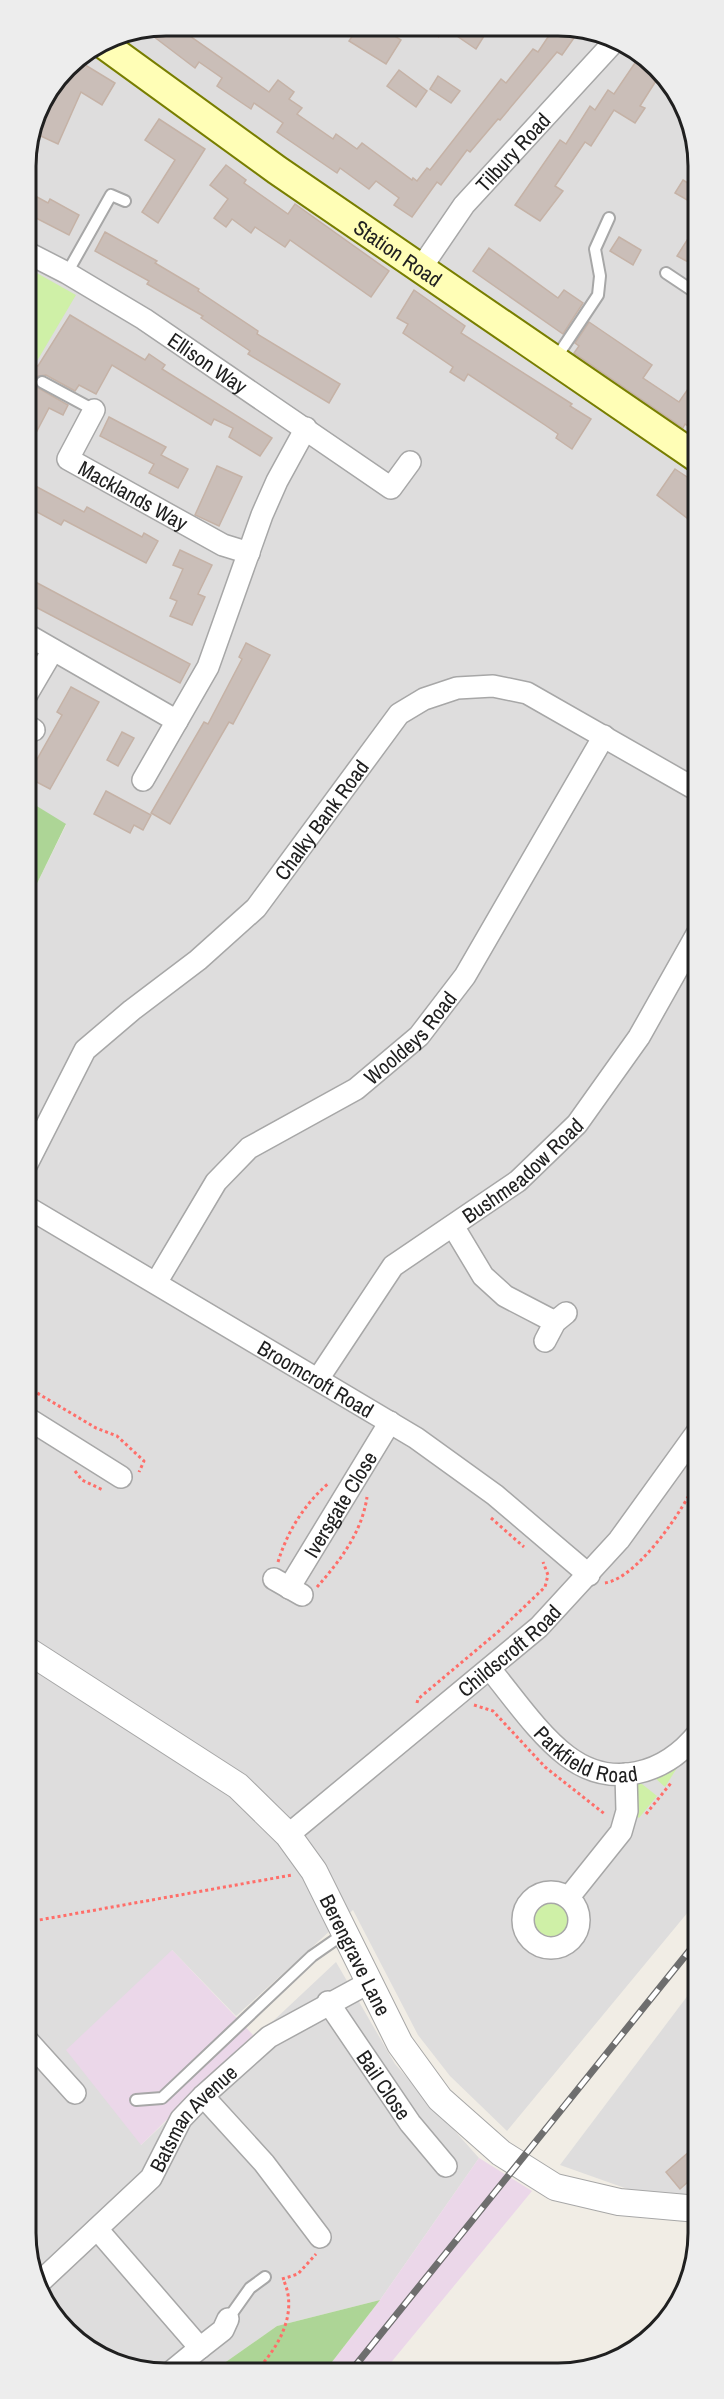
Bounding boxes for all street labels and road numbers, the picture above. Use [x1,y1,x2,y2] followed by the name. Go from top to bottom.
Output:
[469,106,556,198] street label: Tilbury Road
[348,213,448,293] street label: Station Road
[162,325,254,400] street label: Ellison Way
[73,453,193,537] street label: Macklands Way
[267,754,375,886] street label: Chalky Bank Road
[358,985,463,1091] street label: Wooldeys Road
[456,1111,589,1230] street label: Bushmeadow Road
[253,1333,379,1424] street label: Broomcroft Road
[296,1446,383,1563] street label: Iversgate Close
[451,1598,567,1703] street label: Childscroft Road
[528,1719,640,1789] street label: Parkfield Road
[313,1889,398,2020] street label: Berengrave Lane
[350,2044,418,2125] street label: Bail Close
[142,2058,243,2177] street label: Batsman Avenue

